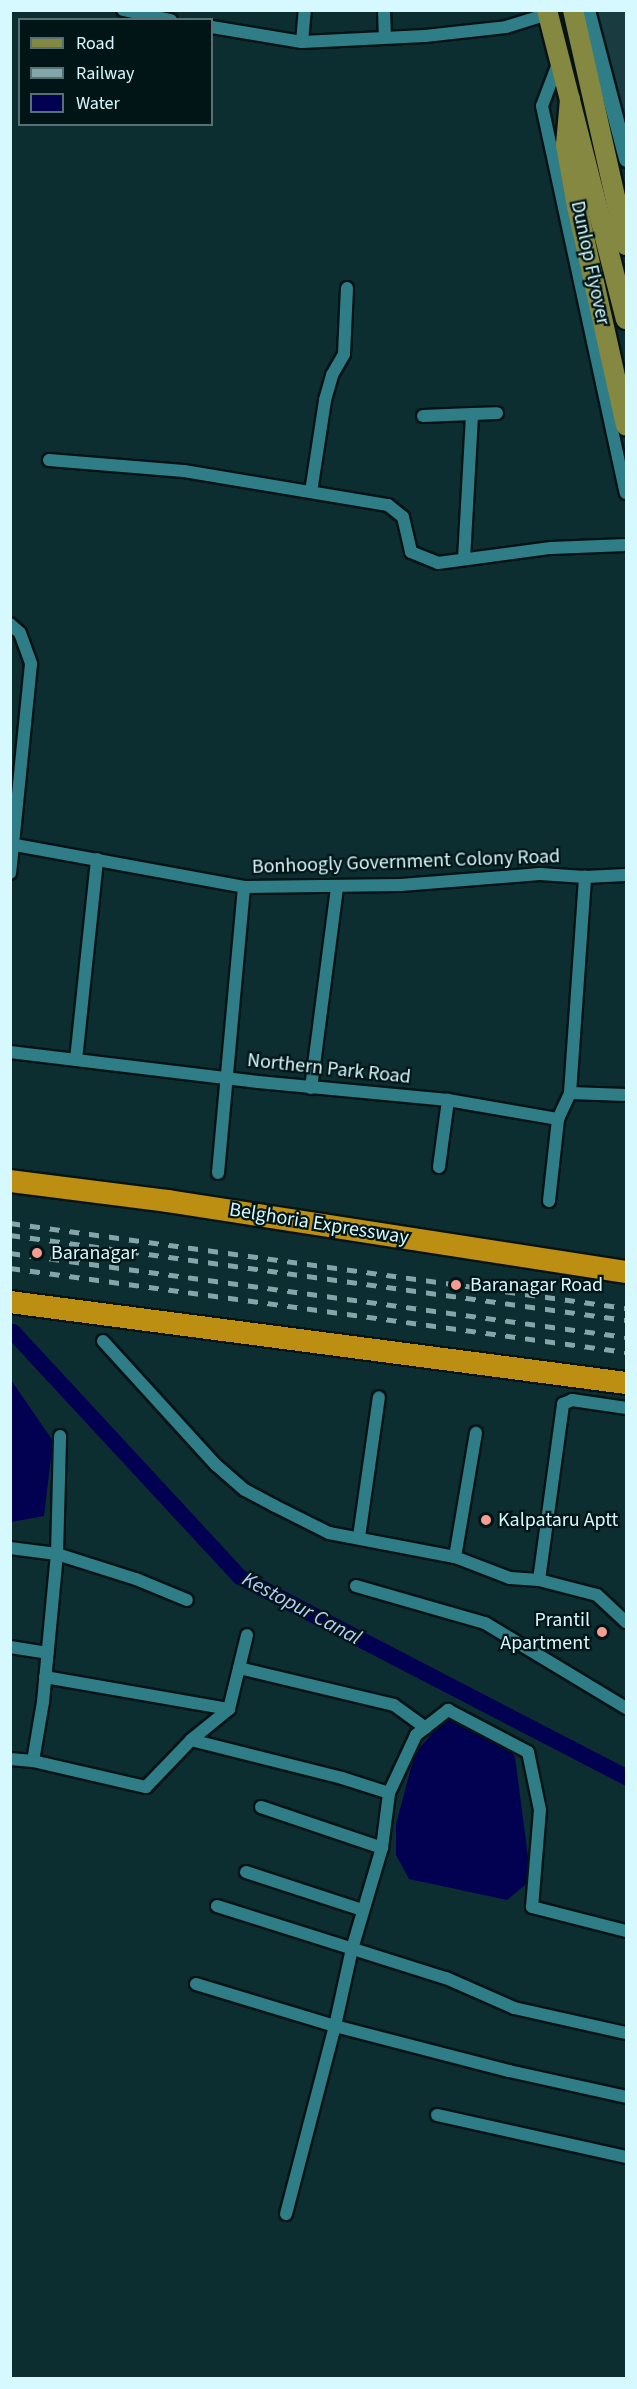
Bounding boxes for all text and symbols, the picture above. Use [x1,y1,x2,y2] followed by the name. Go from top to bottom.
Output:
[18,18,213,126] legend
[76,31,115,56] text: Road
[76,61,135,86] text: Railway
[76,91,120,116] text: Water
[565,199,615,327] street label: Dunlop Flyover
[251,845,561,879] street label: Bonhoogly Government Colony Road
[246,1048,412,1090] street label: Northern Park Road
[228,1198,410,1250] street label: Belghoria Expressway
[51,1241,137,1265] place label: Baranagar
[28,1244,46,1262] marker: Baranagar
[470,1273,603,1297] place label: Baranagar Road
[447,1276,465,1294] marker: Baranagar Road
[498,1508,618,1532] place label: Kalpataru Aptt
[479,1513,493,1527] marker: Kalpataru Aptt
[238,1566,366,1650] water label: Kestopur Canal
[500,1608,590,1655] place label: Prantil Apartment
[595,1625,609,1639] marker: Prantil Apartment

